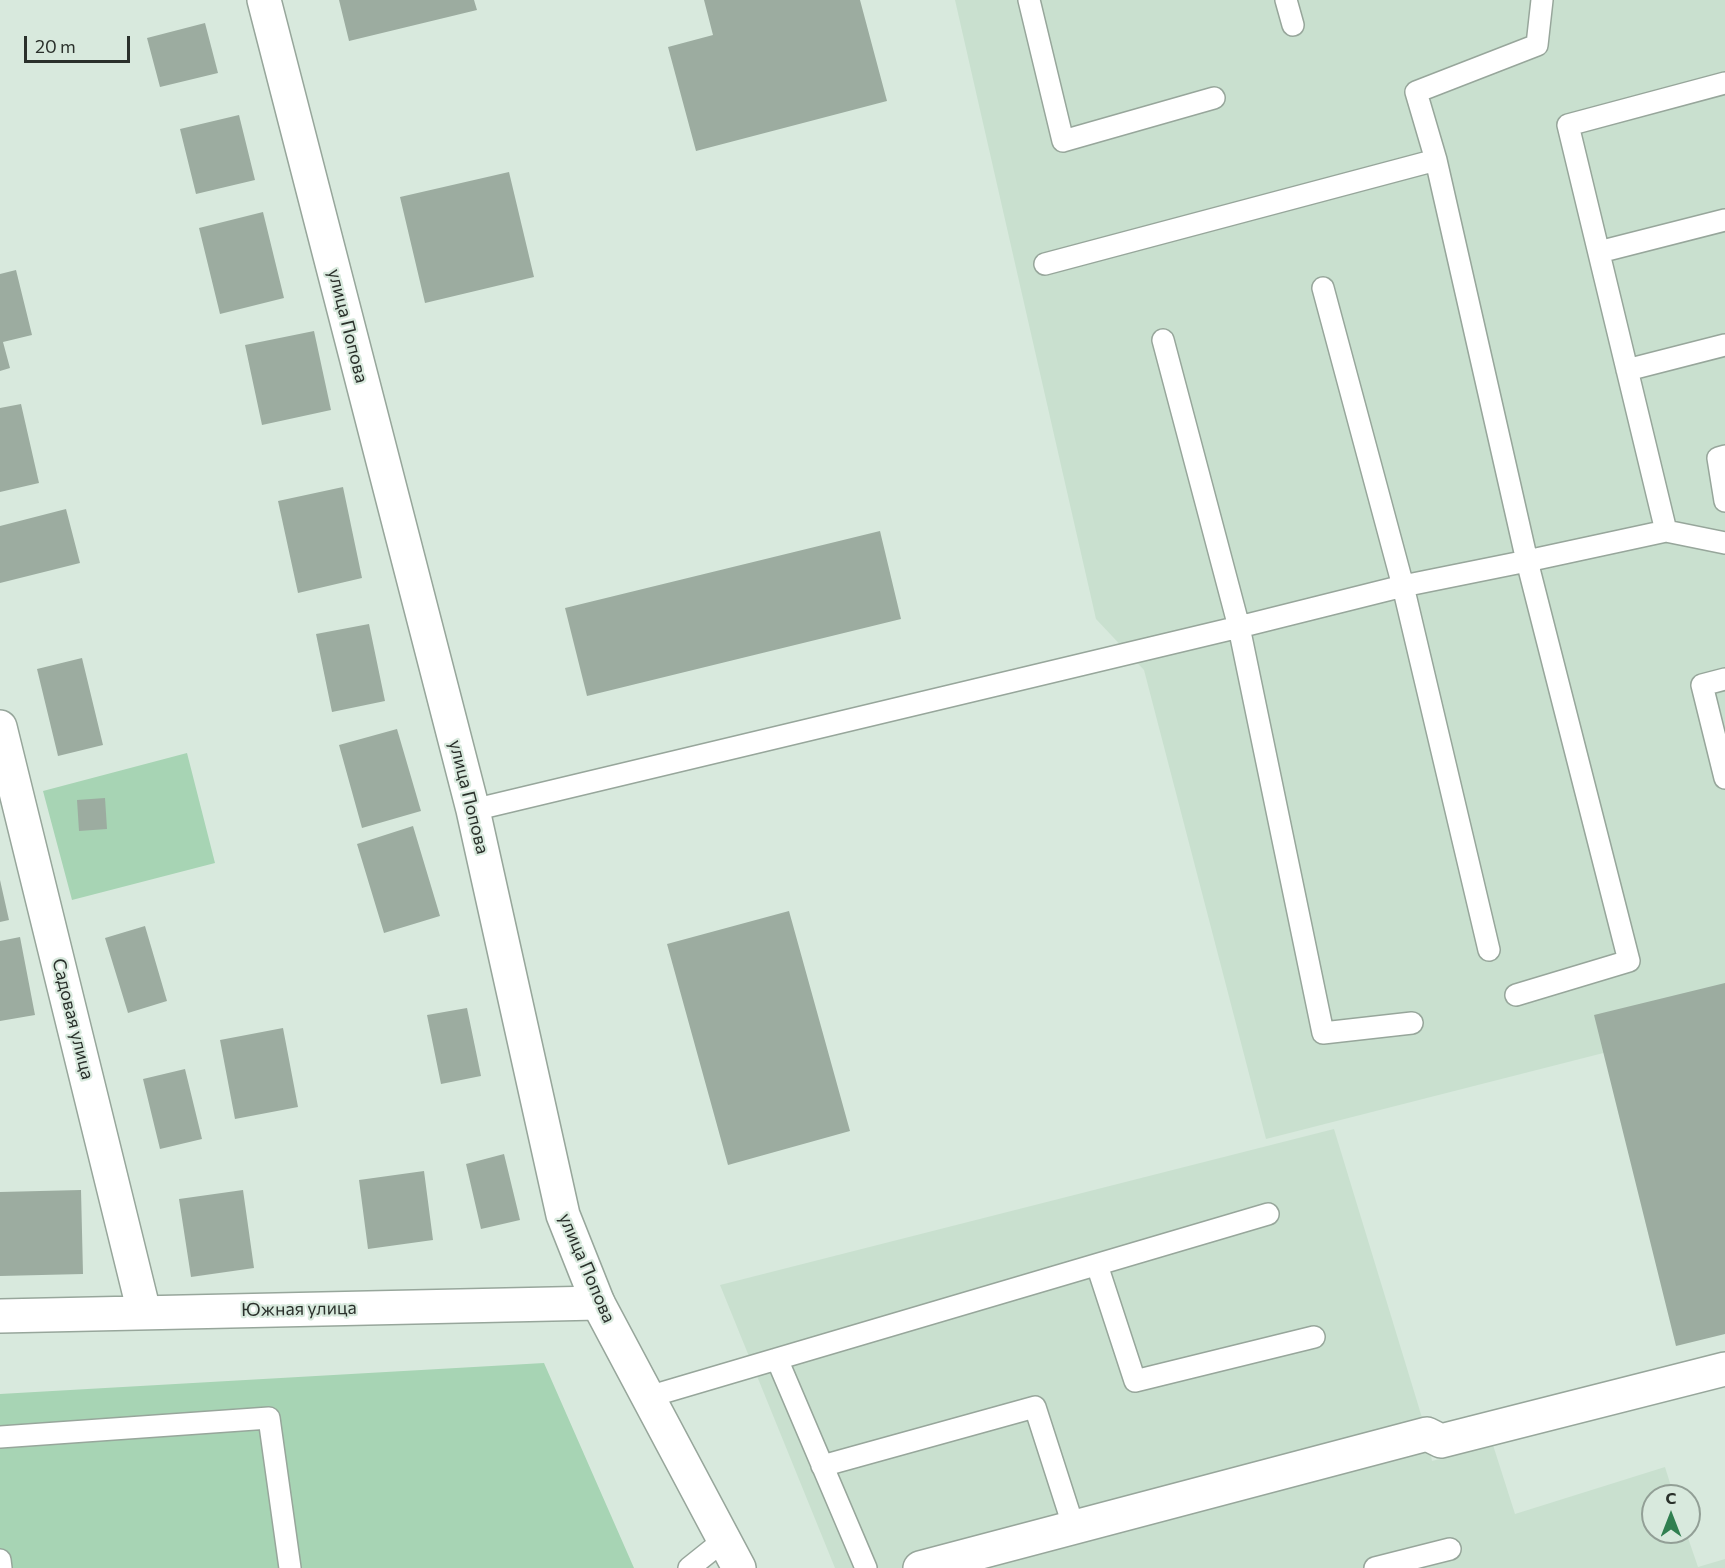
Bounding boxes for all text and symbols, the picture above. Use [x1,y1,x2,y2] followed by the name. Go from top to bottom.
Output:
[27,24,134,62] scale bar
[35,35,76,57] text: 20 m
[323,267,373,385] street label: улица Попова
[444,738,494,856] street label: улица Попова
[48,956,98,1082] street label: Садовая улица
[554,1210,620,1326] street label: улица Попова
[241,1297,357,1321] street label: Южная улица
[1641,1484,1701,1544] north arrow
[1666,1488,1676,1507] text: С

